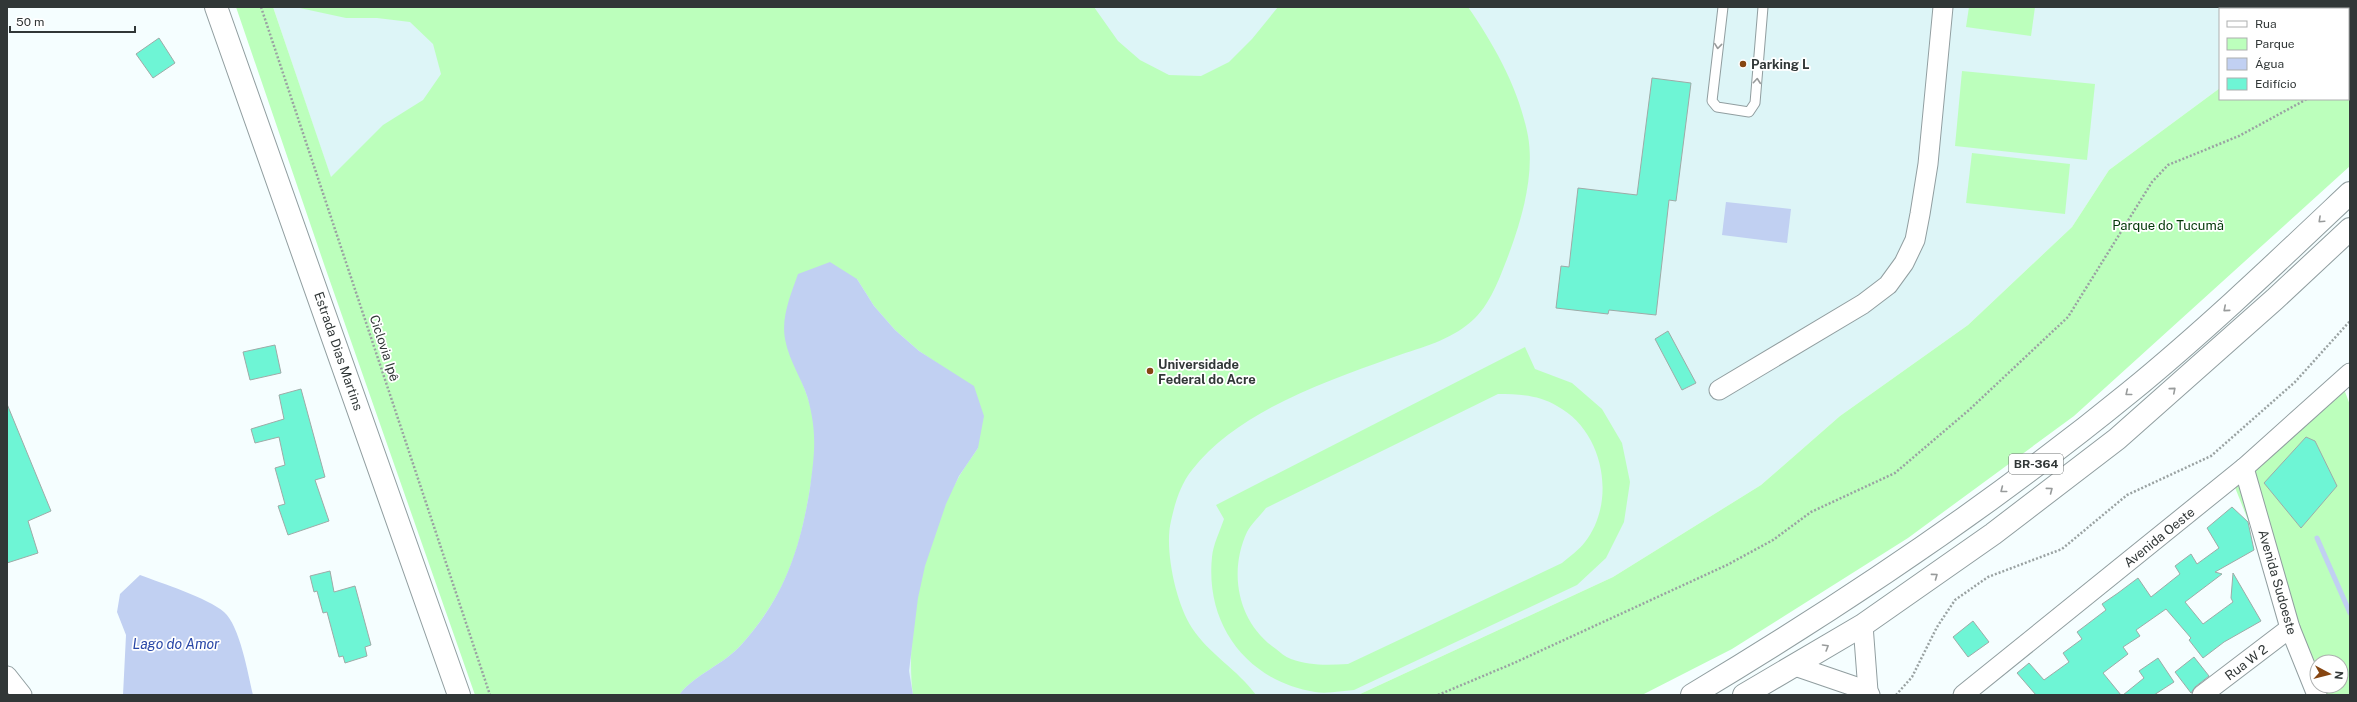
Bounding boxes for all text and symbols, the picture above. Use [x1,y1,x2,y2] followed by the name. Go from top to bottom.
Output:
[10,8,135,34] scale bar
[2219,8,2349,100] legend
[16,15,44,29] text: 50 m
[2255,17,2277,31] text: Rua
[2255,37,2295,51] text: Parque
[1714,43,1723,49] one-way arrow
[1751,57,1810,72] place label: Parking L
[2255,57,2284,71] text: Água
[1738,59,1748,69] marker: Parking L
[1753,77,1762,84] one-way arrow
[2255,77,2297,91] text: Edifício
[2319,215,2326,222] one-way arrow
[2112,218,2224,233] park label: Parque do Tucumã
[311,290,366,412] street label: Estrada Dias Martins
[2224,304,2231,311] one-way arrow
[367,313,402,383] street label: Ciclovia Ipê
[1158,357,1256,387] place label: Universidade Federal do Acre
[1145,366,1155,376] marker: Universidade Federal do Acre
[2168,388,2176,395] one-way arrow
[2125,389,2132,396] one-way arrow
[2009,454,2063,474] road number: BR-364
[2000,485,2007,492] one-way arrow
[2046,487,2053,494] one-way arrow
[2121,504,2198,570] street label: Avenida Oeste
[2255,528,2300,636] street label: Avenida Sudoeste
[1930,574,1937,581] one-way arrow
[133,636,220,652] water label: Lago do Amor
[2222,641,2271,683] street label: Rua W 2
[1822,645,1829,652] one-way arrow
[2309,654,2349,694] north arrow
[2332,670,2345,680] text: N

